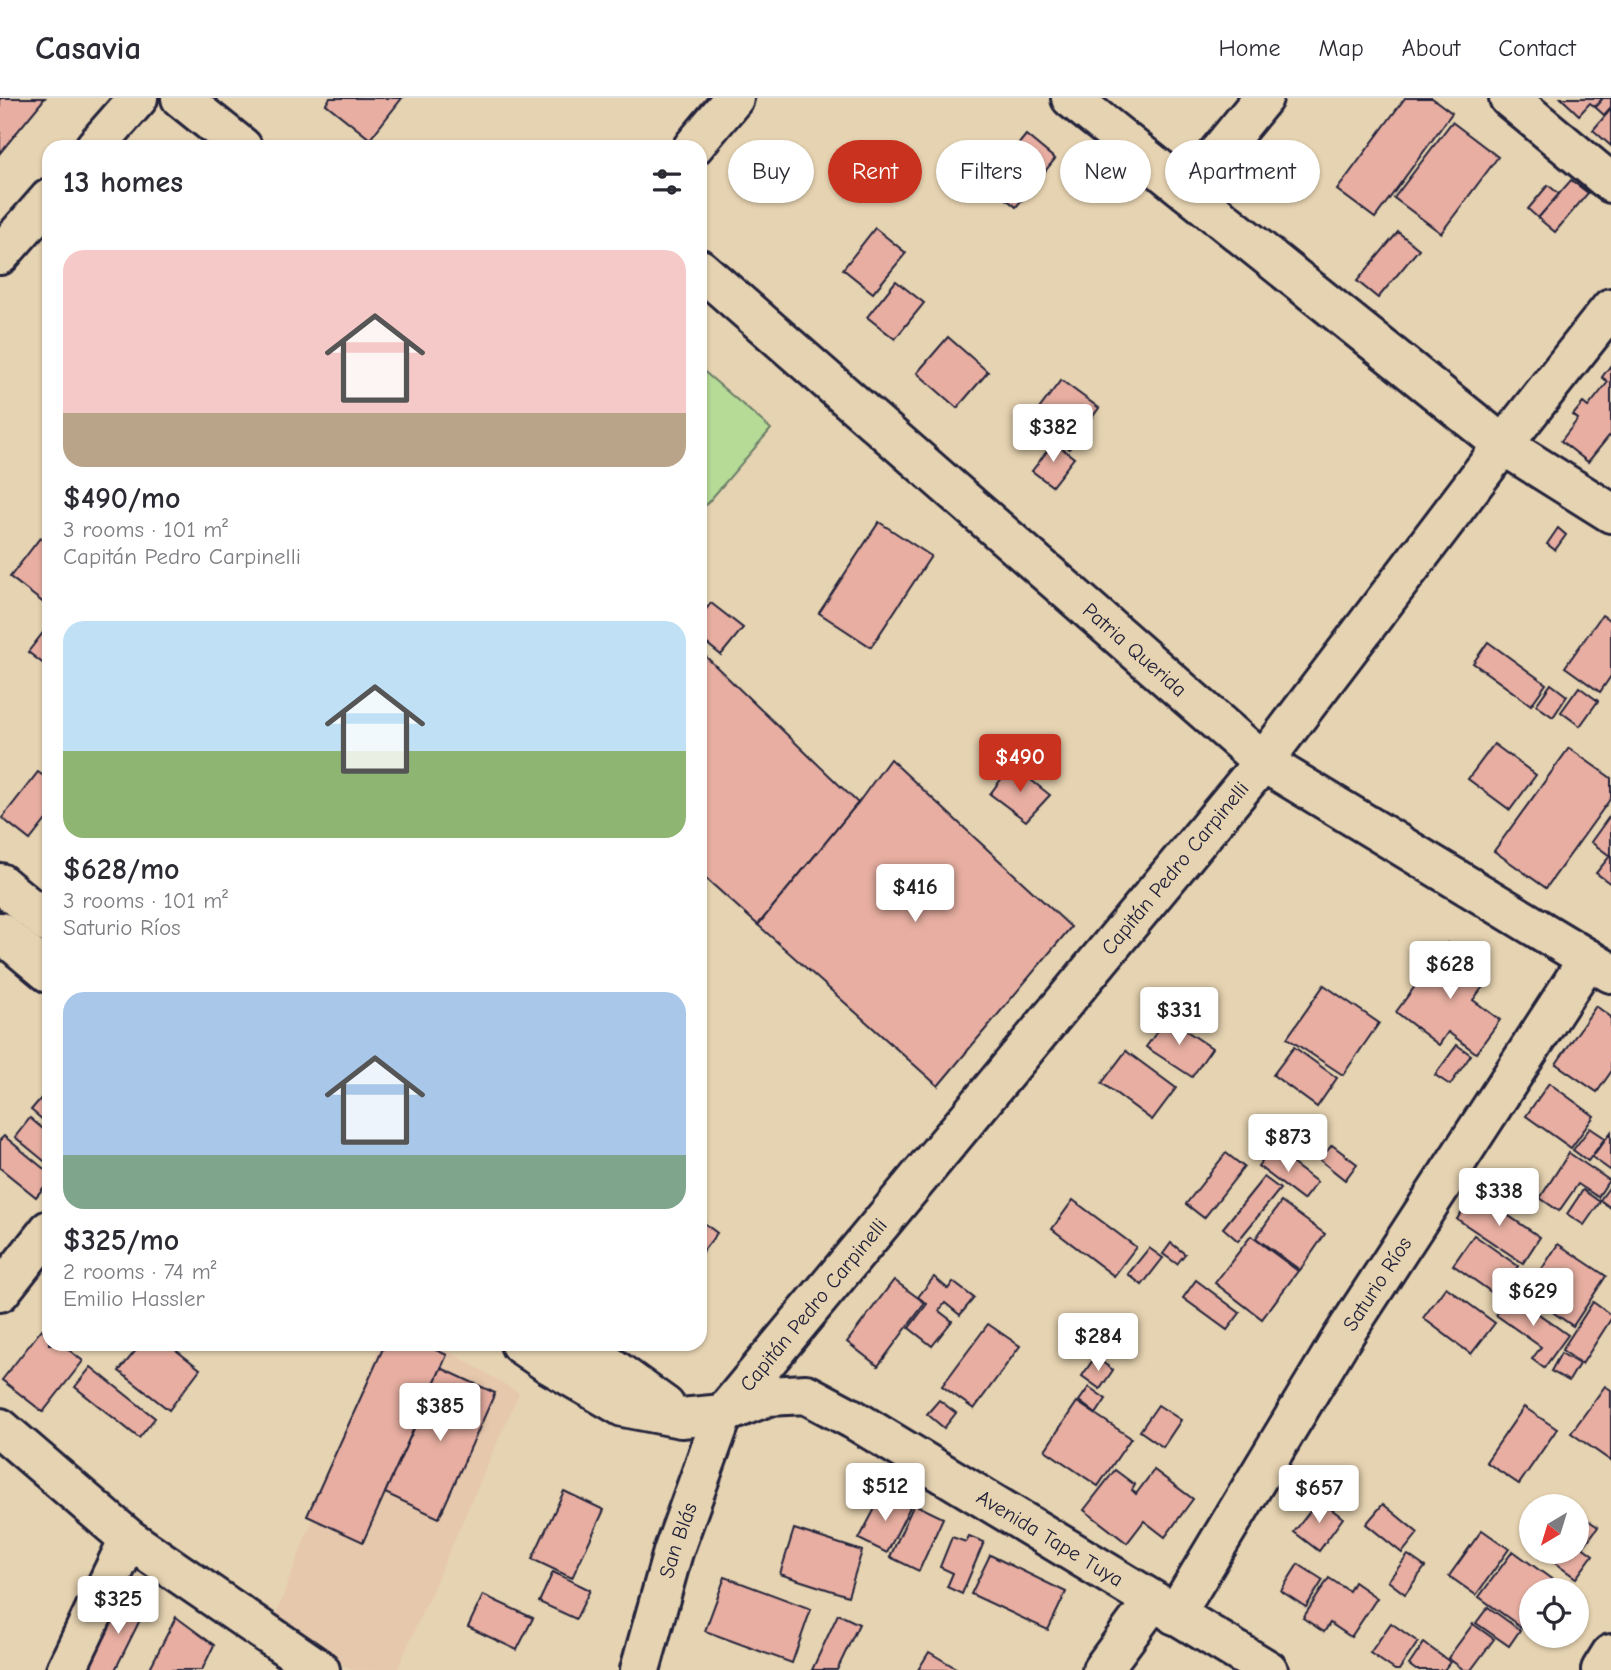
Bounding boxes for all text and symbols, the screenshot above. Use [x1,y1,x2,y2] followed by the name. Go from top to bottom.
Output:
[35,29,141,67] text: Casavia
[1219,34,1280,62] text: Home
[1318,34,1364,62] text: Map
[1402,34,1460,62] text: About
[1498,34,1576,62] text: Contact
[728,140,814,203] chip: Buy
[828,140,922,203] chip: Rent
[936,140,1046,203] chip: Filters
[1060,140,1151,203] chip: New
[1165,140,1320,203] chip: Apartment
[648,163,686,201] icon: filters
[63,165,183,200] text: 13 homes
[312,295,438,421] icon: home
[1012,404,1094,464] pin: $382
[1029,413,1077,440] text: $382
[63,481,181,516] text: $490/mo
[63,516,228,543] text: 3 rooms · 101 m²
[63,543,301,570] text: Capitán Pedro Carpinelli
[1078,598,1192,702] street label: Patria Querida
[312,666,438,792] icon: home
[979,734,1061,794] pin: $490
[995,743,1045,770] text: $490
[1096,777,1254,960] street label: Capitán Pedro Carpinelli
[63,852,180,887] text: $628/mo
[874,864,956,924] pin: $416
[892,873,938,900] text: $416
[63,887,228,914] text: 3 rooms · 101 m²
[63,914,181,941] text: Saturio Ríos
[1409,942,1491,1001] pin: $628
[1425,950,1475,977] text: $628
[1138,988,1220,1047] pin: $331
[1156,996,1202,1023] text: $331
[312,1037,438,1163] icon: home
[1247,1114,1329,1174] pin: $873
[1264,1123,1312,1150] text: $873
[1458,1168,1540,1228] pin: $338
[1475,1177,1523,1204] text: $338
[735,1213,892,1396] street label: Capitán Pedro Carpinelli
[63,1223,179,1258] text: $325/mo
[1338,1232,1416,1335] street label: Saturio Ríos
[63,1258,216,1285] text: 2 rooms · 74 m²
[1492,1268,1574,1328] pin: $629
[1508,1277,1558,1304] text: $629
[63,1285,205,1312] text: Emilio Hassler
[1057,1314,1139,1373] pin: $284
[1074,1322,1122,1349] text: $284
[399,1384,481,1443] pin: $385
[415,1392,465,1419] text: $385
[844,1464,926,1523] pin: $512
[1278,1466,1360,1525] pin: $657
[862,1472,908,1499] text: $512
[1295,1474,1343,1501] text: $657
[972,1485,1128,1592] street label: Avenida Tape Tuya
[1519,1494,1589,1564] north arrow
[1519,1494,1589,1648] map controls
[654,1499,702,1581] street label: San Blás
[77,1576,159,1636] pin: $325
[1519,1578,1589,1648] button: locate
[94,1585,142,1612] text: $325

